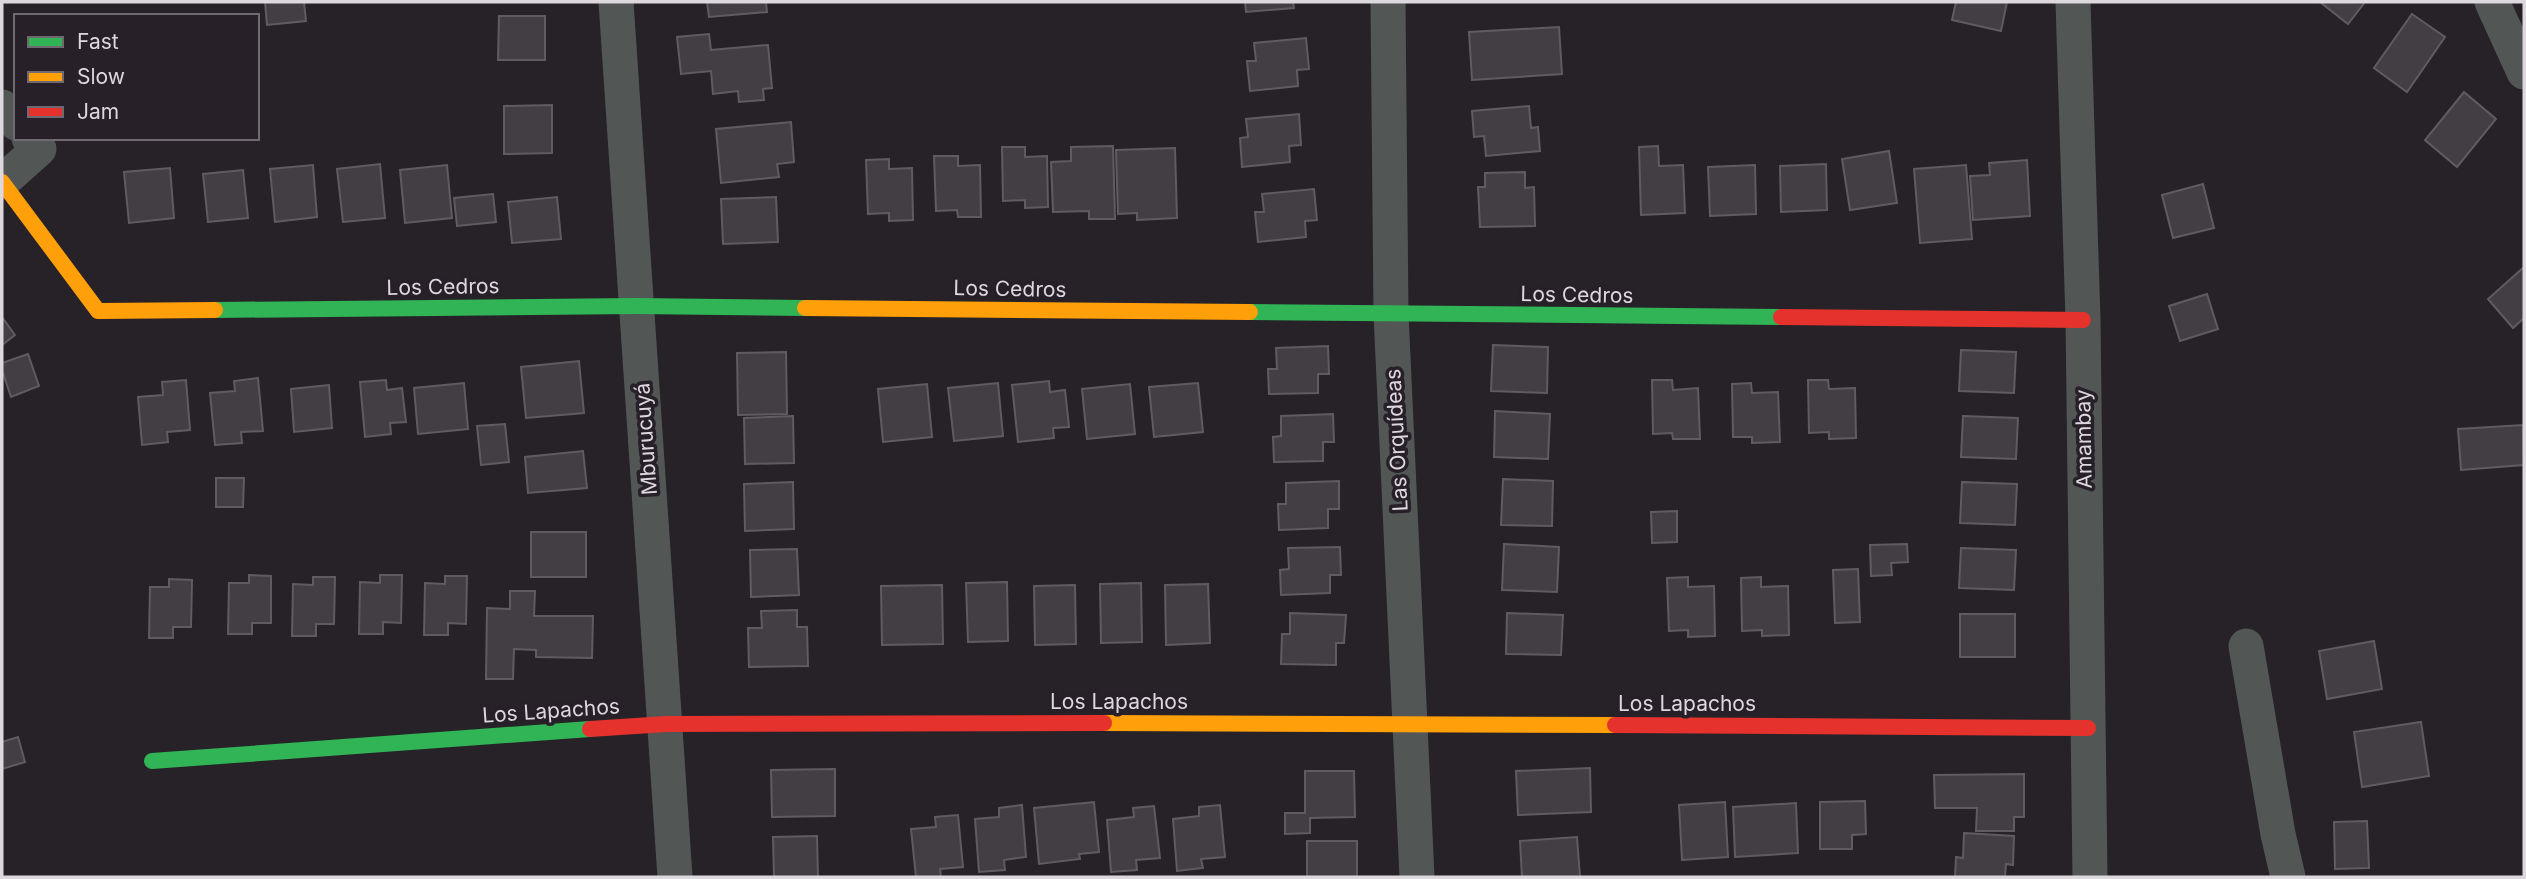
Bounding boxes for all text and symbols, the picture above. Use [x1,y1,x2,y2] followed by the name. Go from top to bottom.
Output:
[14,14,259,140] legend
[77,29,119,54] text: Fast
[77,64,125,89] text: Slow
[77,99,119,124] text: Jam
[386,273,500,300] street label: Los Cedros
[953,275,1067,302] street label: Los Cedros
[1520,281,1634,308] street label: Los Cedros
[1380,368,1413,512] street label: Las Orquídeas
[629,382,662,496] street label: Mburucuyá
[2070,389,2097,489] street label: Amambay
[1050,689,1188,714] street label: Los Lapachos
[1618,691,1756,716] street label: Los Lapachos
[481,693,621,728] street label: Los Lapachos

